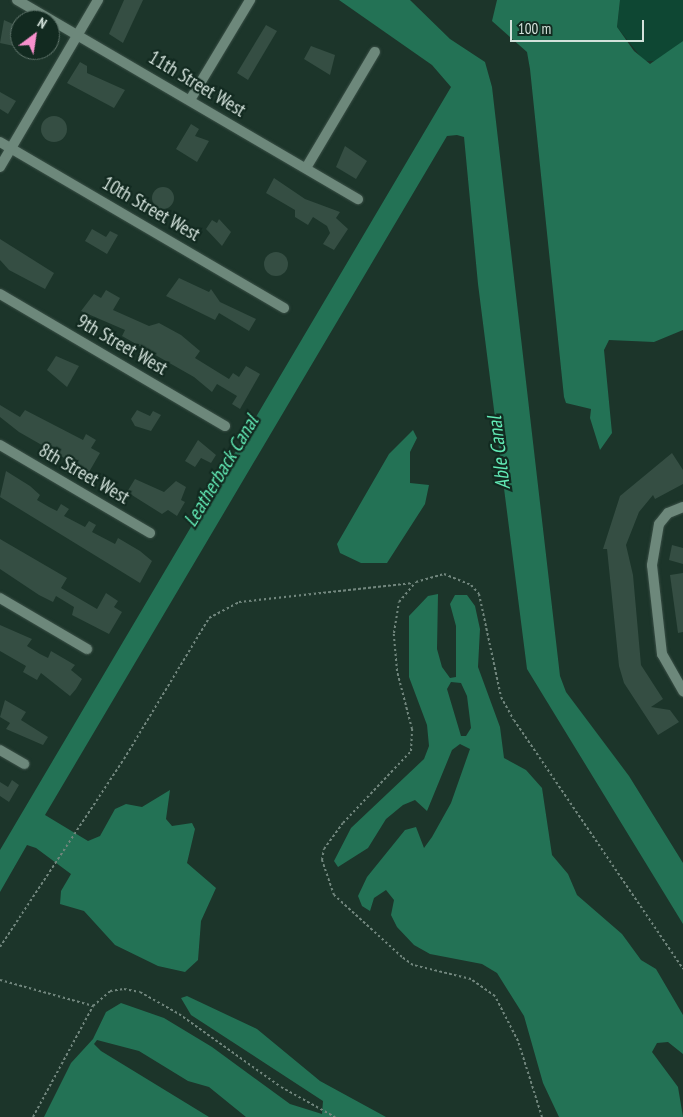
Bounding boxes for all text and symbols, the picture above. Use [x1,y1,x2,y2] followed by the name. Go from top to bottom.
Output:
[10,10,60,60] north arrow
[513,10,647,42] scale bar
[34,13,50,33] text: N
[518,19,551,38] text: 100 m
[144,46,250,122] street label: 11th Street West
[98,172,204,246] street label: 10th Street West
[73,310,171,380] street label: 9th Street West
[178,411,264,531] water label: Leatherback Canal
[483,415,515,491] water label: Able Canal
[35,439,133,509] street label: 8th Street West

